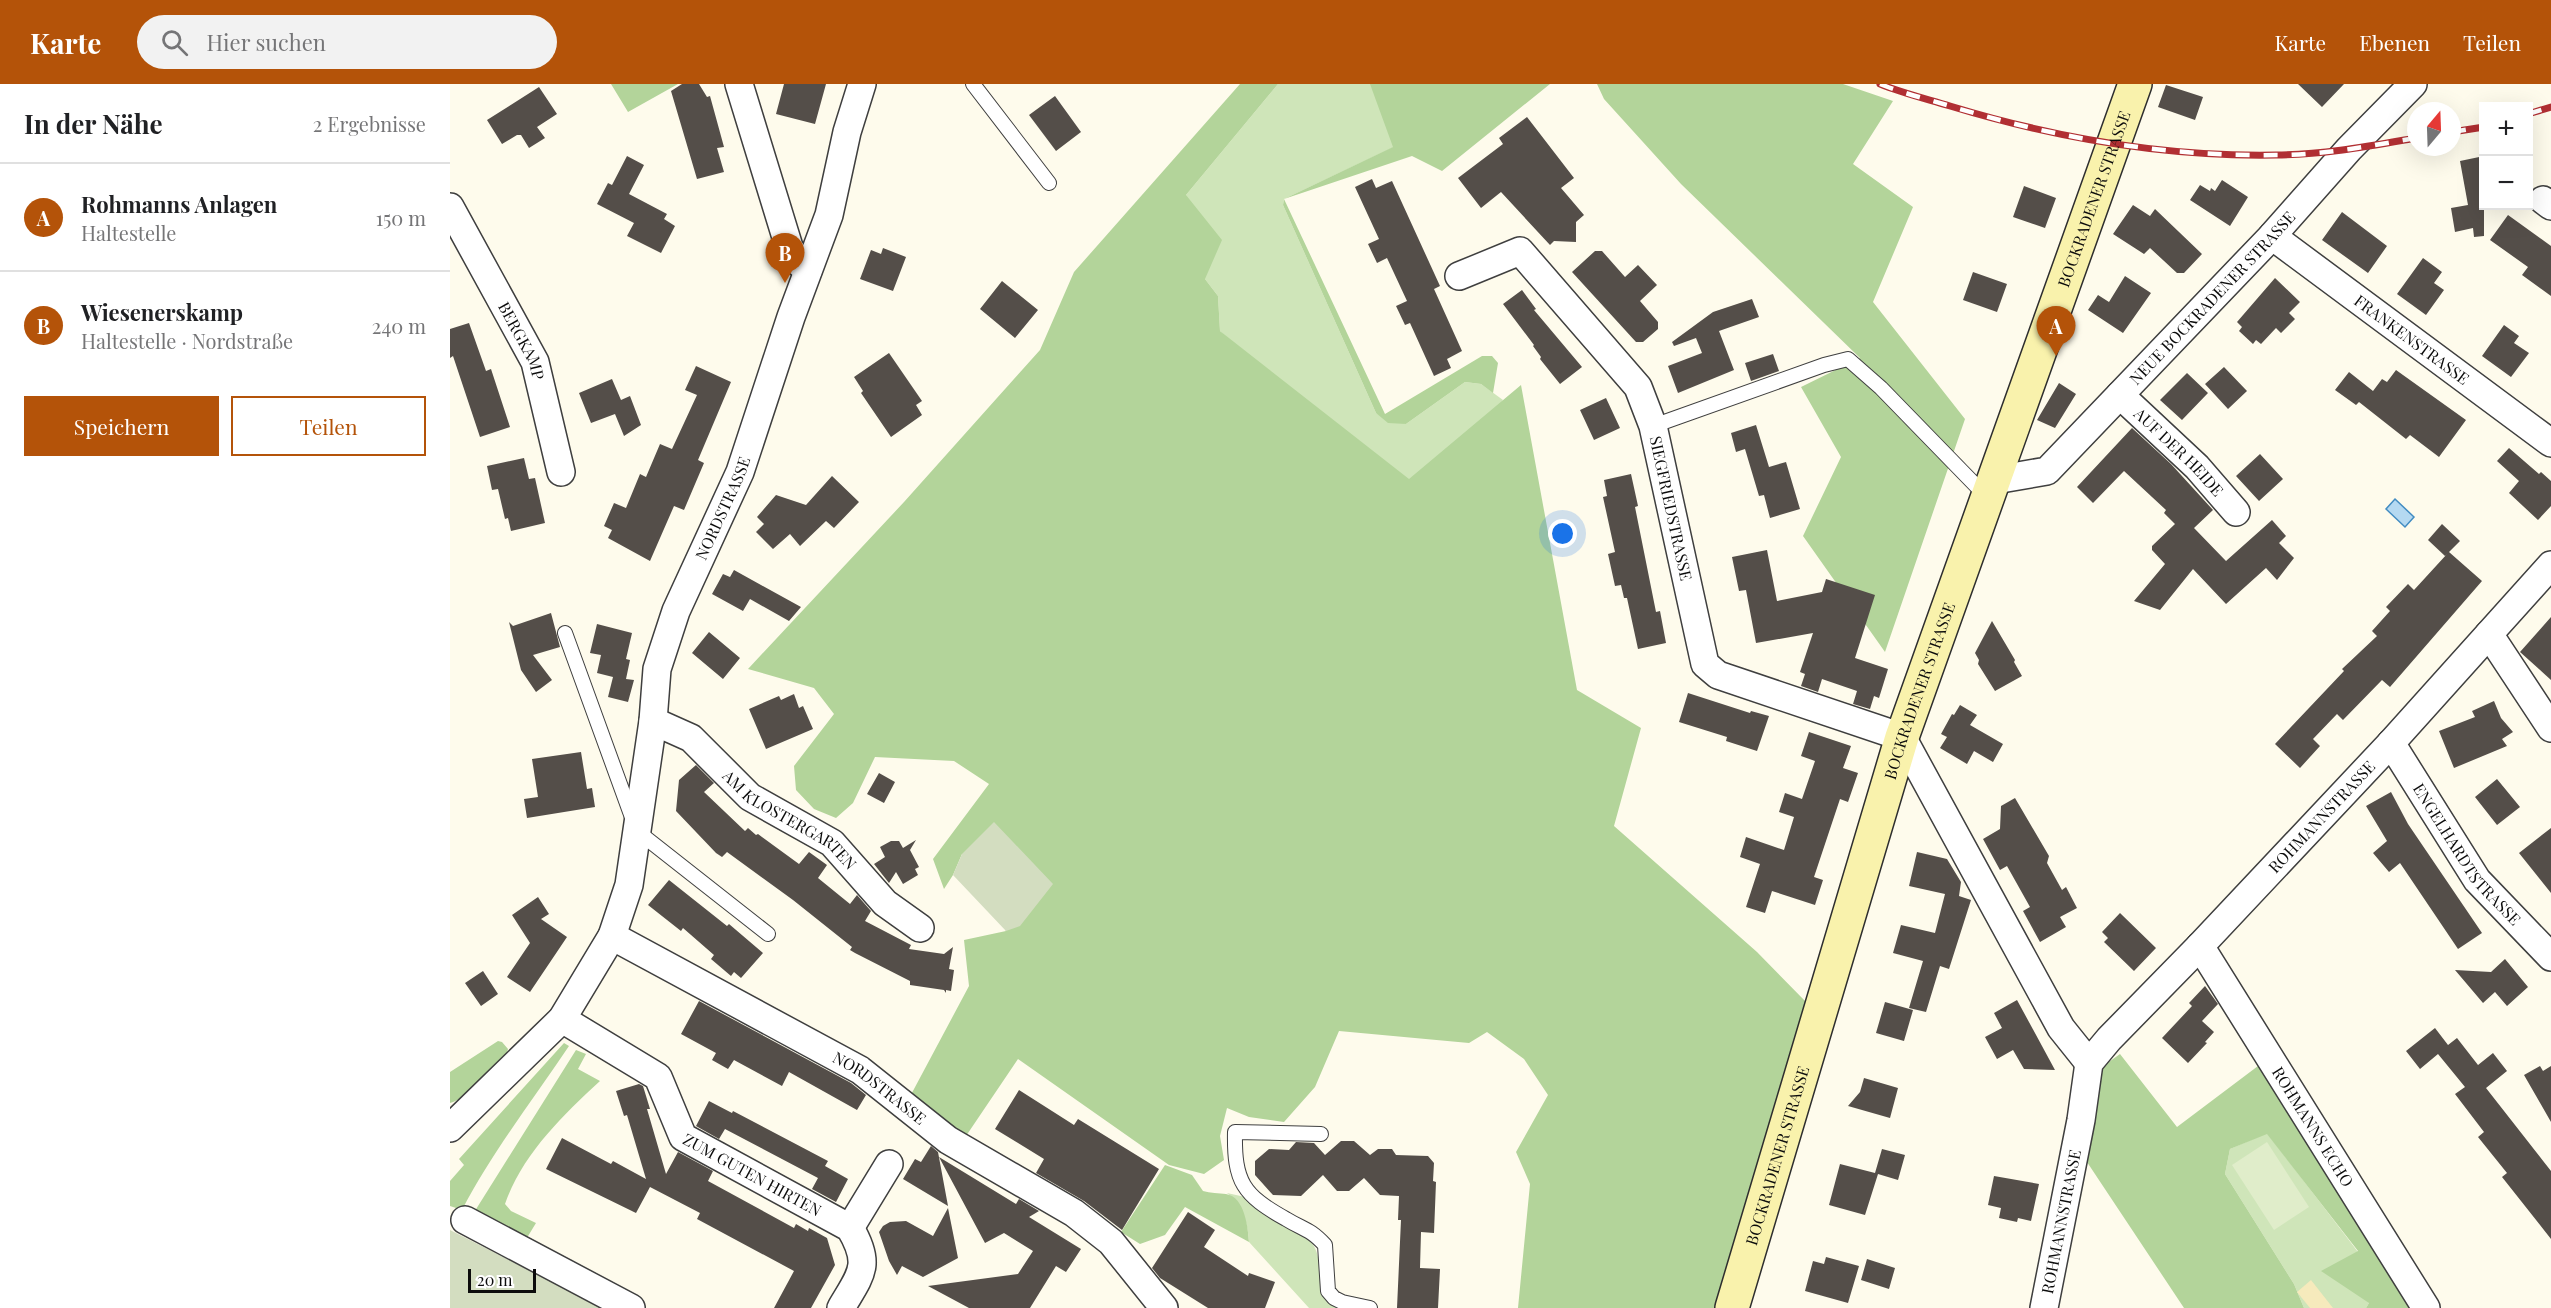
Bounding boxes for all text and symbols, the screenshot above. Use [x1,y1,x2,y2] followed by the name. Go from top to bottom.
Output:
[137,15,557,69] search box
[30,24,101,61] text: Karte
[158,26,191,59] icon: search
[206,27,326,57] text: Hier suchen
[2275,28,2326,56] text: Karte
[2359,28,2430,56] text: Ebenen
[2463,28,2521,56] text: Teilen
[2407,102,2461,156] north arrow
[2479,102,2533,210] map controls
[2479,102,2533,156] button: +
[24,106,163,141] text: In der Nähe
[2052,108,2135,290] street label: BOCKRADENER STRASSE
[313,110,426,137] text: 2 Ergebnisse
[2479,156,2533,210] button: −
[81,189,277,219] text: Rohmanns Anlagen
[37,204,50,231] text: A
[376,204,426,231] text: 150 m
[2124,206,2299,389] street label: NEUE BOCKRADENER STRASSE
[81,219,176,246] text: Haltestelle
[766,234,804,283] pin: B
[2350,290,2474,389] street label: FRANKENSTRASSE
[81,297,243,327] text: Wiesenerskamp
[494,298,550,381] street label: BERGKAMP
[2036,306,2076,356] pin: A
[37,312,50,339] text: B
[372,312,426,339] text: 240 m
[81,327,293,354] text: Haltestelle · Nordstraße
[24,396,219,456] button: Speichern
[231,396,426,456] button: Teilen
[2129,402,2228,500] street label: AUF DER HEIDE
[1645,434,1697,582] street label: SIEGFRIEDSTRASSE
[690,454,754,563] street label: NORDSTRASSE
[1548,519,1577,548] your location
[1879,599,1959,782] street label: BOCKRADENER STRASSE
[2263,756,2379,877] street label: ROHMANNSTRASSE
[718,764,862,874] street label: AM KLOSTERGARTEN
[2409,779,2526,929] street label: ENGELHARDTSTRASSE
[829,1046,931,1129] street label: NORDSTRASSE
[2268,1062,2359,1191] street label: ROHMANNS ECHO
[1740,1063,1813,1248] street label: BOCKRADENER STRASSE
[680,1128,825,1220] street label: ZUM GUTEN HIRTEN
[2036,1148,2085,1296] street label: ROHMANNSTRASSE
[468,1266,536,1294] scale bar
[477,1269,512,1290] text: 20 m

